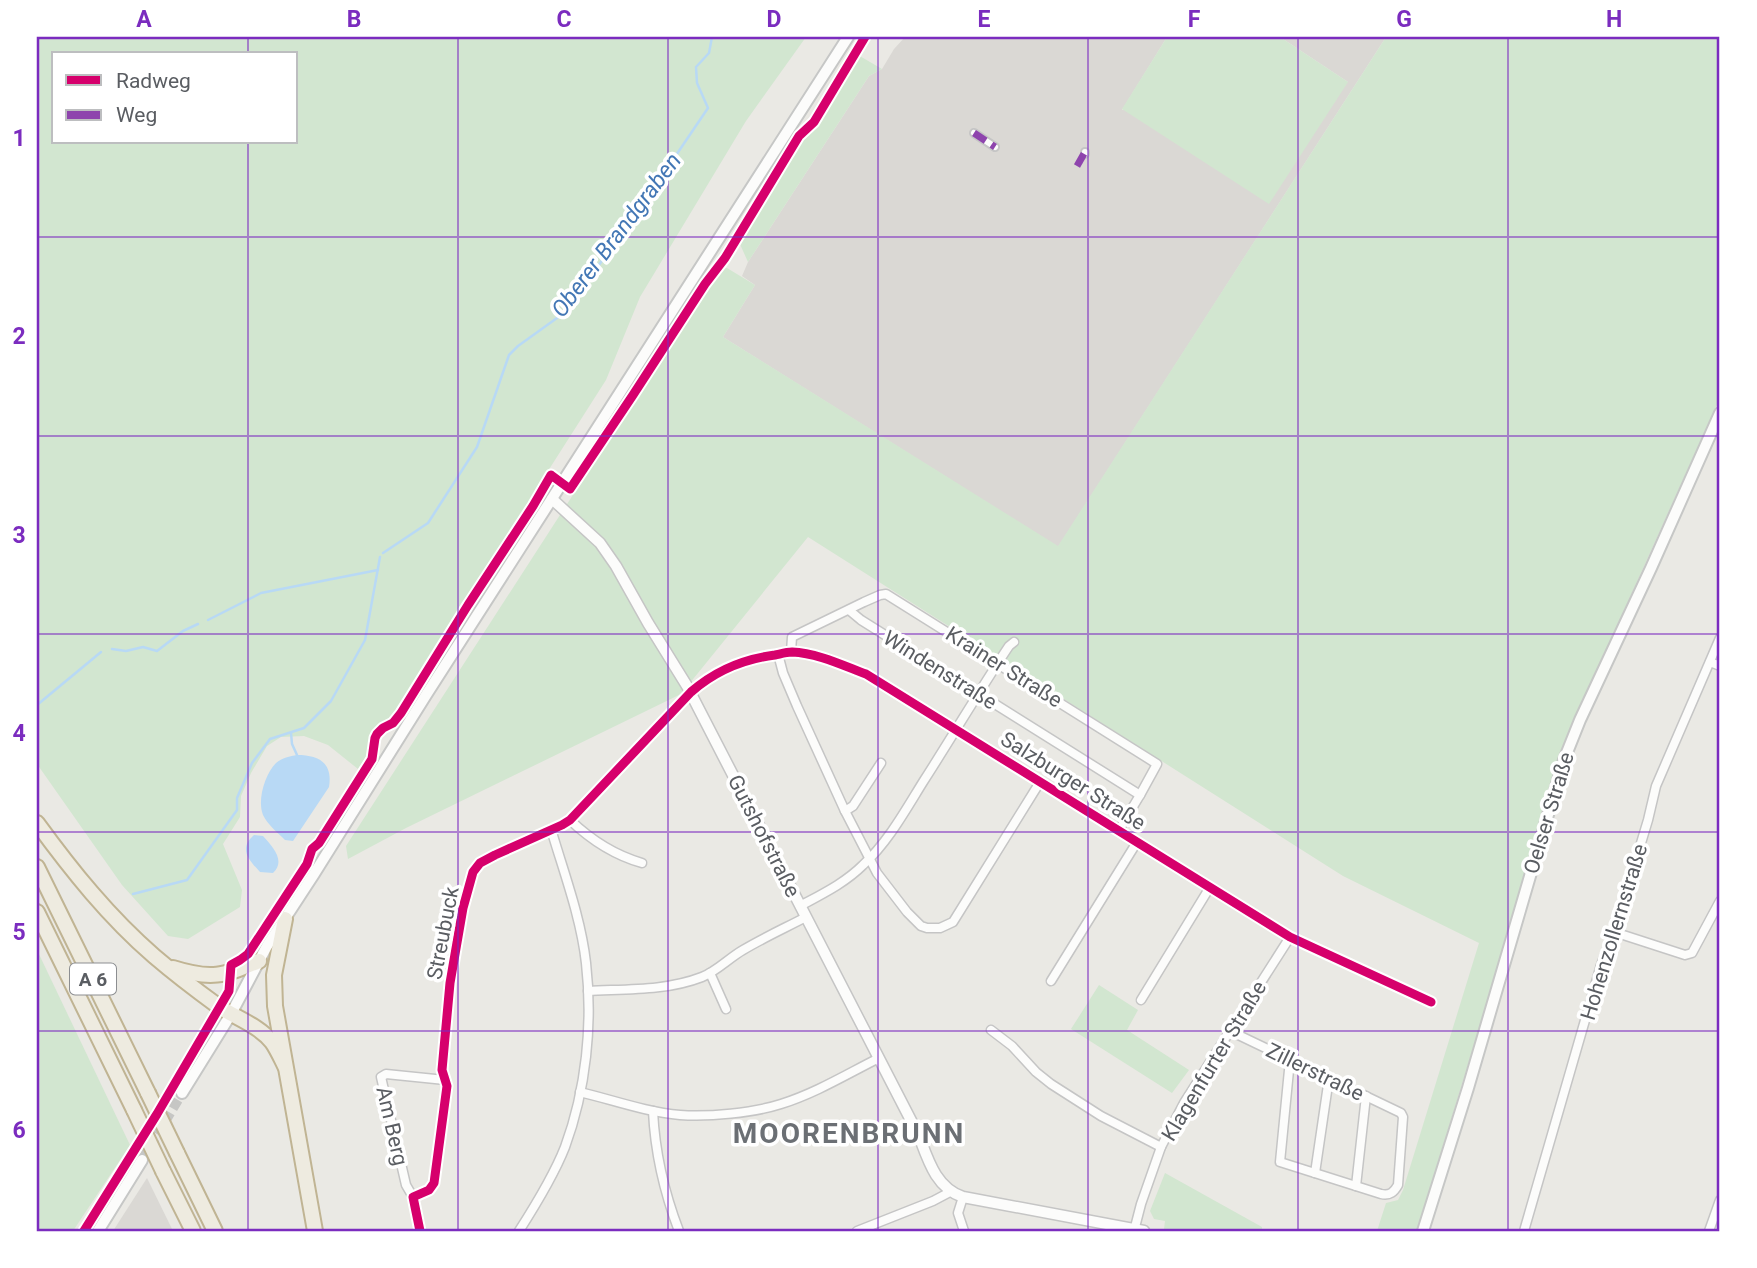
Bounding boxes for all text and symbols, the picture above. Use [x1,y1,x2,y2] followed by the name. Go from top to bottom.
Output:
[136,6,152,33] text: A
[347,6,361,33] text: B
[556,6,572,33] text: C
[767,6,781,33] text: D
[978,6,991,33] text: E
[1188,6,1201,33] text: F
[1396,6,1412,33] text: G
[1606,6,1622,33] text: H
[52,52,298,144] legend
[116,69,191,93] text: Radweg
[116,103,157,127] text: Weg
[12,125,26,152] text: 1
[546,148,687,323] water label: Oberer Brandgraben
[12,323,26,350] text: 2
[12,522,26,549] text: 3
[941,622,1067,712] street label: Krainer Straße
[879,626,1001,714] street label: Windenstraße
[12,720,26,747] text: 4
[996,727,1150,835] street label: Salzburger Straße
[1519,749,1579,877] street label: Oelser Straße
[723,771,805,901] street label: Gutshofstraße
[1576,841,1652,1023] street label: Hohenzollernstraße
[422,884,464,981] street label: Streubuck
[12,919,26,946] text: 5
[70,964,116,995] road number: A 6
[1157,977,1271,1145] street label: Klagenfurter Straße
[1262,1038,1368,1106] street label: Zillerstraße
[371,1084,413,1168] street label: Am Berg
[12,1117,26,1144] text: 6
[733,1117,965,1150] district label: MOORENBRUNN

